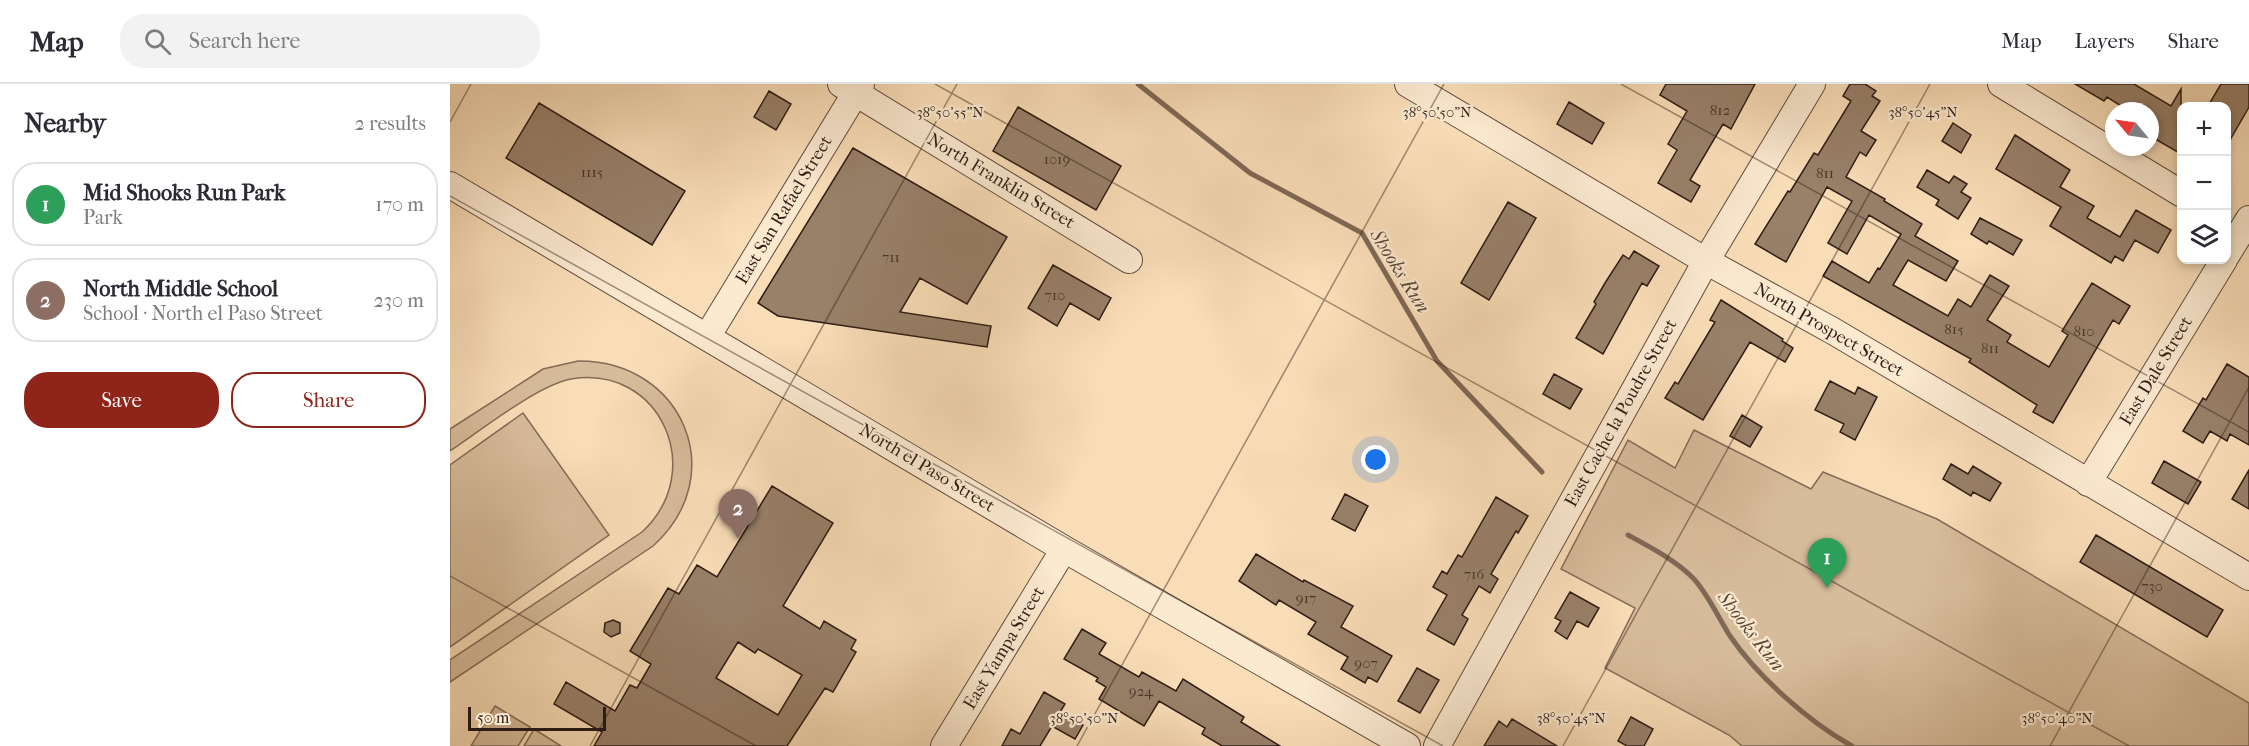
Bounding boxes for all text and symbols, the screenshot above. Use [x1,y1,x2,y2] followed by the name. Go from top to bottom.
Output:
[120,14,540,68] search box
[30,25,84,58] text: Map
[141,25,174,58] icon: search
[189,28,300,54] text: Search here
[2001,29,2042,53] text: Map
[2075,29,2134,53] text: Layers
[2167,29,2219,53] text: Share
[1710,101,1731,119] house number: 812
[2105,102,2159,156] north arrow
[2177,102,2231,264] map controls
[2177,102,2231,156] button: +
[916,103,984,121] text: 38°50'55"N
[1402,103,1472,121] text: 38°50'50"N
[1888,103,1958,121] text: 38°50'45"N
[24,108,106,139] text: Nearby
[355,112,426,135] text: 2 results
[924,129,1079,234] street label: North Franklin Street
[731,132,837,288] street label: East San Rafael Street
[1044,150,1070,168] house number: 1019
[2177,156,2231,210] button: −
[581,163,603,181] house number: 1115
[1816,164,1834,182] house number: 811
[83,180,285,206] text: Mid Shooks Run Park
[42,193,49,216] text: 1
[375,193,424,216] text: 170 m
[83,206,123,229] text: Park
[2177,210,2231,264] button: layers
[1365,224,1435,317] water label: Shooks Run
[882,248,900,266] house number: 711
[83,276,278,302] text: North Middle School
[1751,279,1908,382] street label: North Prospect Street
[1045,286,1065,304] house number: 710
[40,289,51,312] text: 2
[374,289,424,312] text: 230 m
[83,302,323,325] text: School · North el Paso Street
[2115,312,2197,429] street label: East Dale Street
[1561,315,1682,511] street label: East Cache la Poudre Street
[1944,320,1964,338] house number: 815
[2073,322,2095,340] house number: 810
[1981,339,1999,357] house number: 811
[24,372,219,428] button: Save
[231,372,426,428] button: Share
[855,419,999,517] street label: North el Paso Street
[1361,445,1390,474] your location
[718,490,758,539] pin: 2
[1808,538,1846,588] pin: 1
[1464,565,1485,583] house number: 716
[2141,577,2163,595] house number: 730
[959,582,1049,713] street label: East Yampa Street
[1712,586,1789,675] water label: Shooks Run
[1296,589,1316,607] house number: 917
[1354,654,1378,672] house number: 907
[1129,682,1154,700] house number: 924
[468,704,606,732] scale bar
[477,708,509,727] text: 50 m
[1049,709,1119,727] text: 38°50'50"N
[1536,709,1606,727] text: 38°50'45"N
[2021,709,2093,727] text: 38°50'40"N

